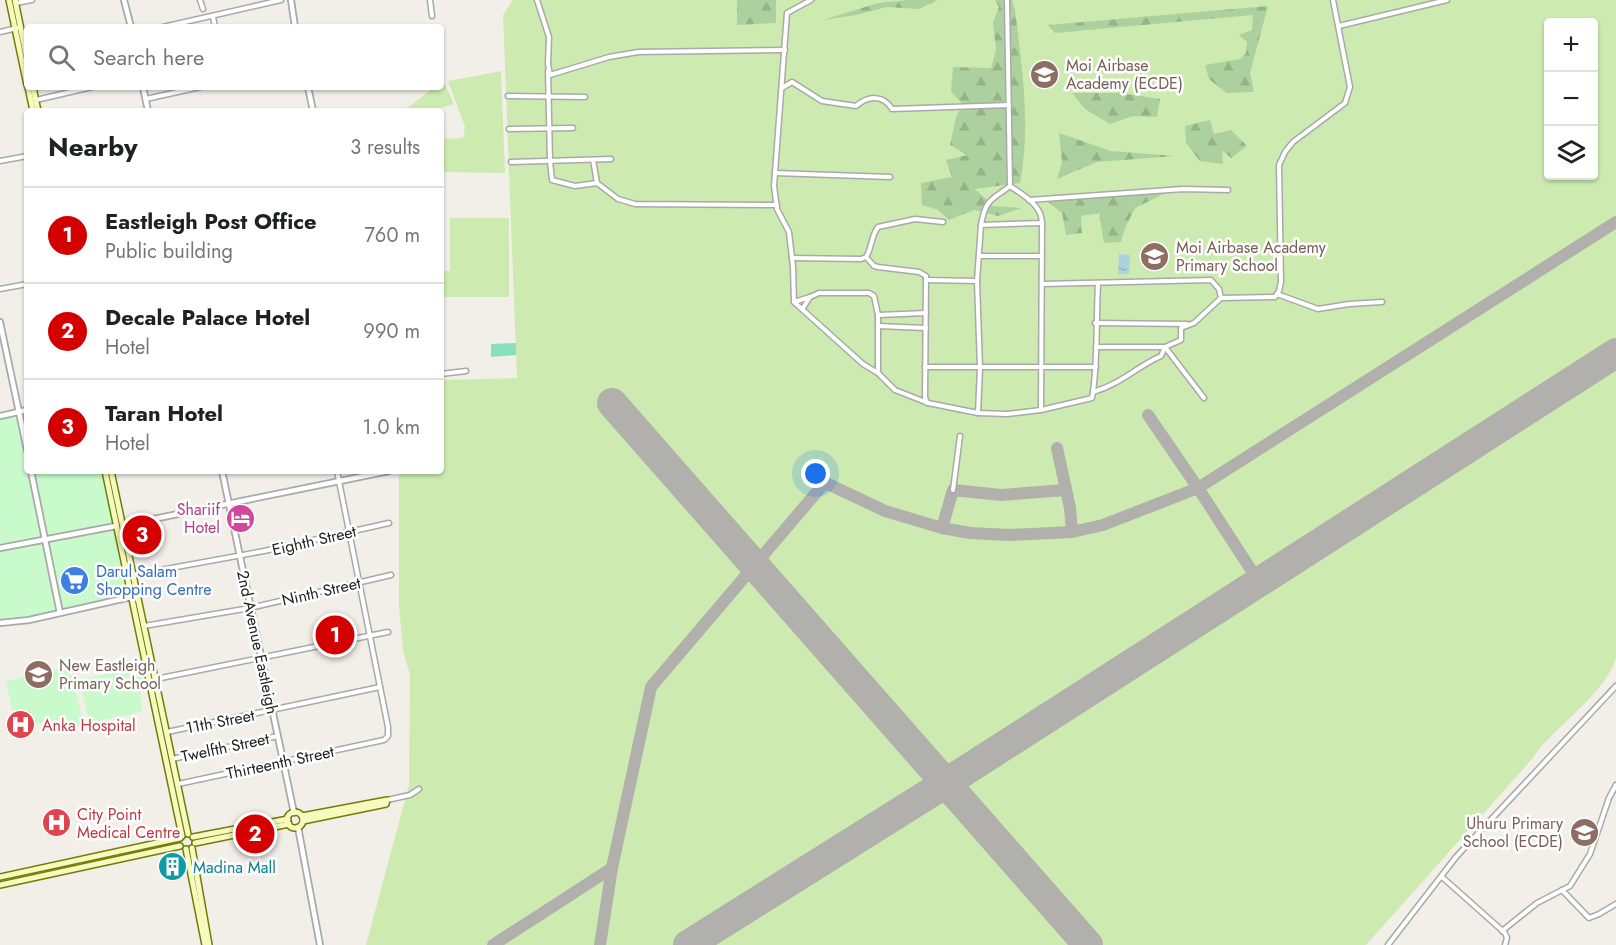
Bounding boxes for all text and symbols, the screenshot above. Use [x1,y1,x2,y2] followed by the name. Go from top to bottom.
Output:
[1544,18,1598,180] map controls
[1544,18,1598,72] button: +
[24,24,444,90] search box
[45,41,78,74] icon: search
[93,41,204,73] text: Search here
[1066,54,1183,95] place label: Moi Airbase Academy (ECDE)
[1029,58,1061,90] school or university icon: Moi Airbase Academy (ECDE)
[1544,72,1598,126] button: −
[1544,126,1598,180] button: layers
[48,128,137,166] text: Nearby
[350,133,420,162] text: 3 results
[105,205,317,237] text: Eastleigh Post Office
[62,221,73,250] text: 1
[364,221,420,250] text: 760 m
[1176,236,1327,277] place label: Moi Airbase Academy Primary School
[105,237,233,266] text: Public building
[1139,240,1171,272] school or university icon: Moi Airbase Academy Primary School
[105,301,310,333] text: Decale Palace Hotel
[61,317,74,346] text: 2
[363,317,420,346] text: 990 m
[105,333,150,362] text: Hotel
[105,397,223,429] text: Taran Hotel
[61,413,74,442] text: 3
[363,413,420,442] text: 1.0 km
[105,429,150,458] text: Hotel
[801,459,830,488] your location
[177,498,220,539] place label: Shariif Hotel
[225,502,257,534] hotel icon: Shariif Hotel
[122,512,162,558] pin: 3
[270,520,359,561] street label: Eighth Street
[96,560,212,601] place label: Darul Salam Shopping Centre
[59,564,91,596] supermarket icon: Darul Salam Shopping Centre
[231,568,284,716] street label: 2nd Avenue Eastleigh
[279,571,363,612] street label: Ninth Street
[316,612,354,658] pin: 1
[59,654,161,695] place label: New Eastleigh Primary School
[22,658,54,690] school or university icon: New Eastleigh Primary School
[184,704,257,739] street label: 11th Street
[5,709,37,741] hospital icon: Anka Hospital
[42,714,136,737] place label: Anka Hospital
[179,727,271,768] street label: Twelfth Street
[224,740,336,785] street label: Thirteenth Street
[77,803,180,844] place label: City Point Medical Centre
[40,807,72,839] hospital icon: City Point Medical Centre
[236,812,274,856] pin: 2
[1463,812,1564,853] place label: Uhuru Primary School (ECDE)
[1568,816,1600,848] school or university icon: Uhuru Primary School (ECDE)
[156,851,188,883] building icon: Madina Mall
[193,856,276,879] place label: Madina Mall

